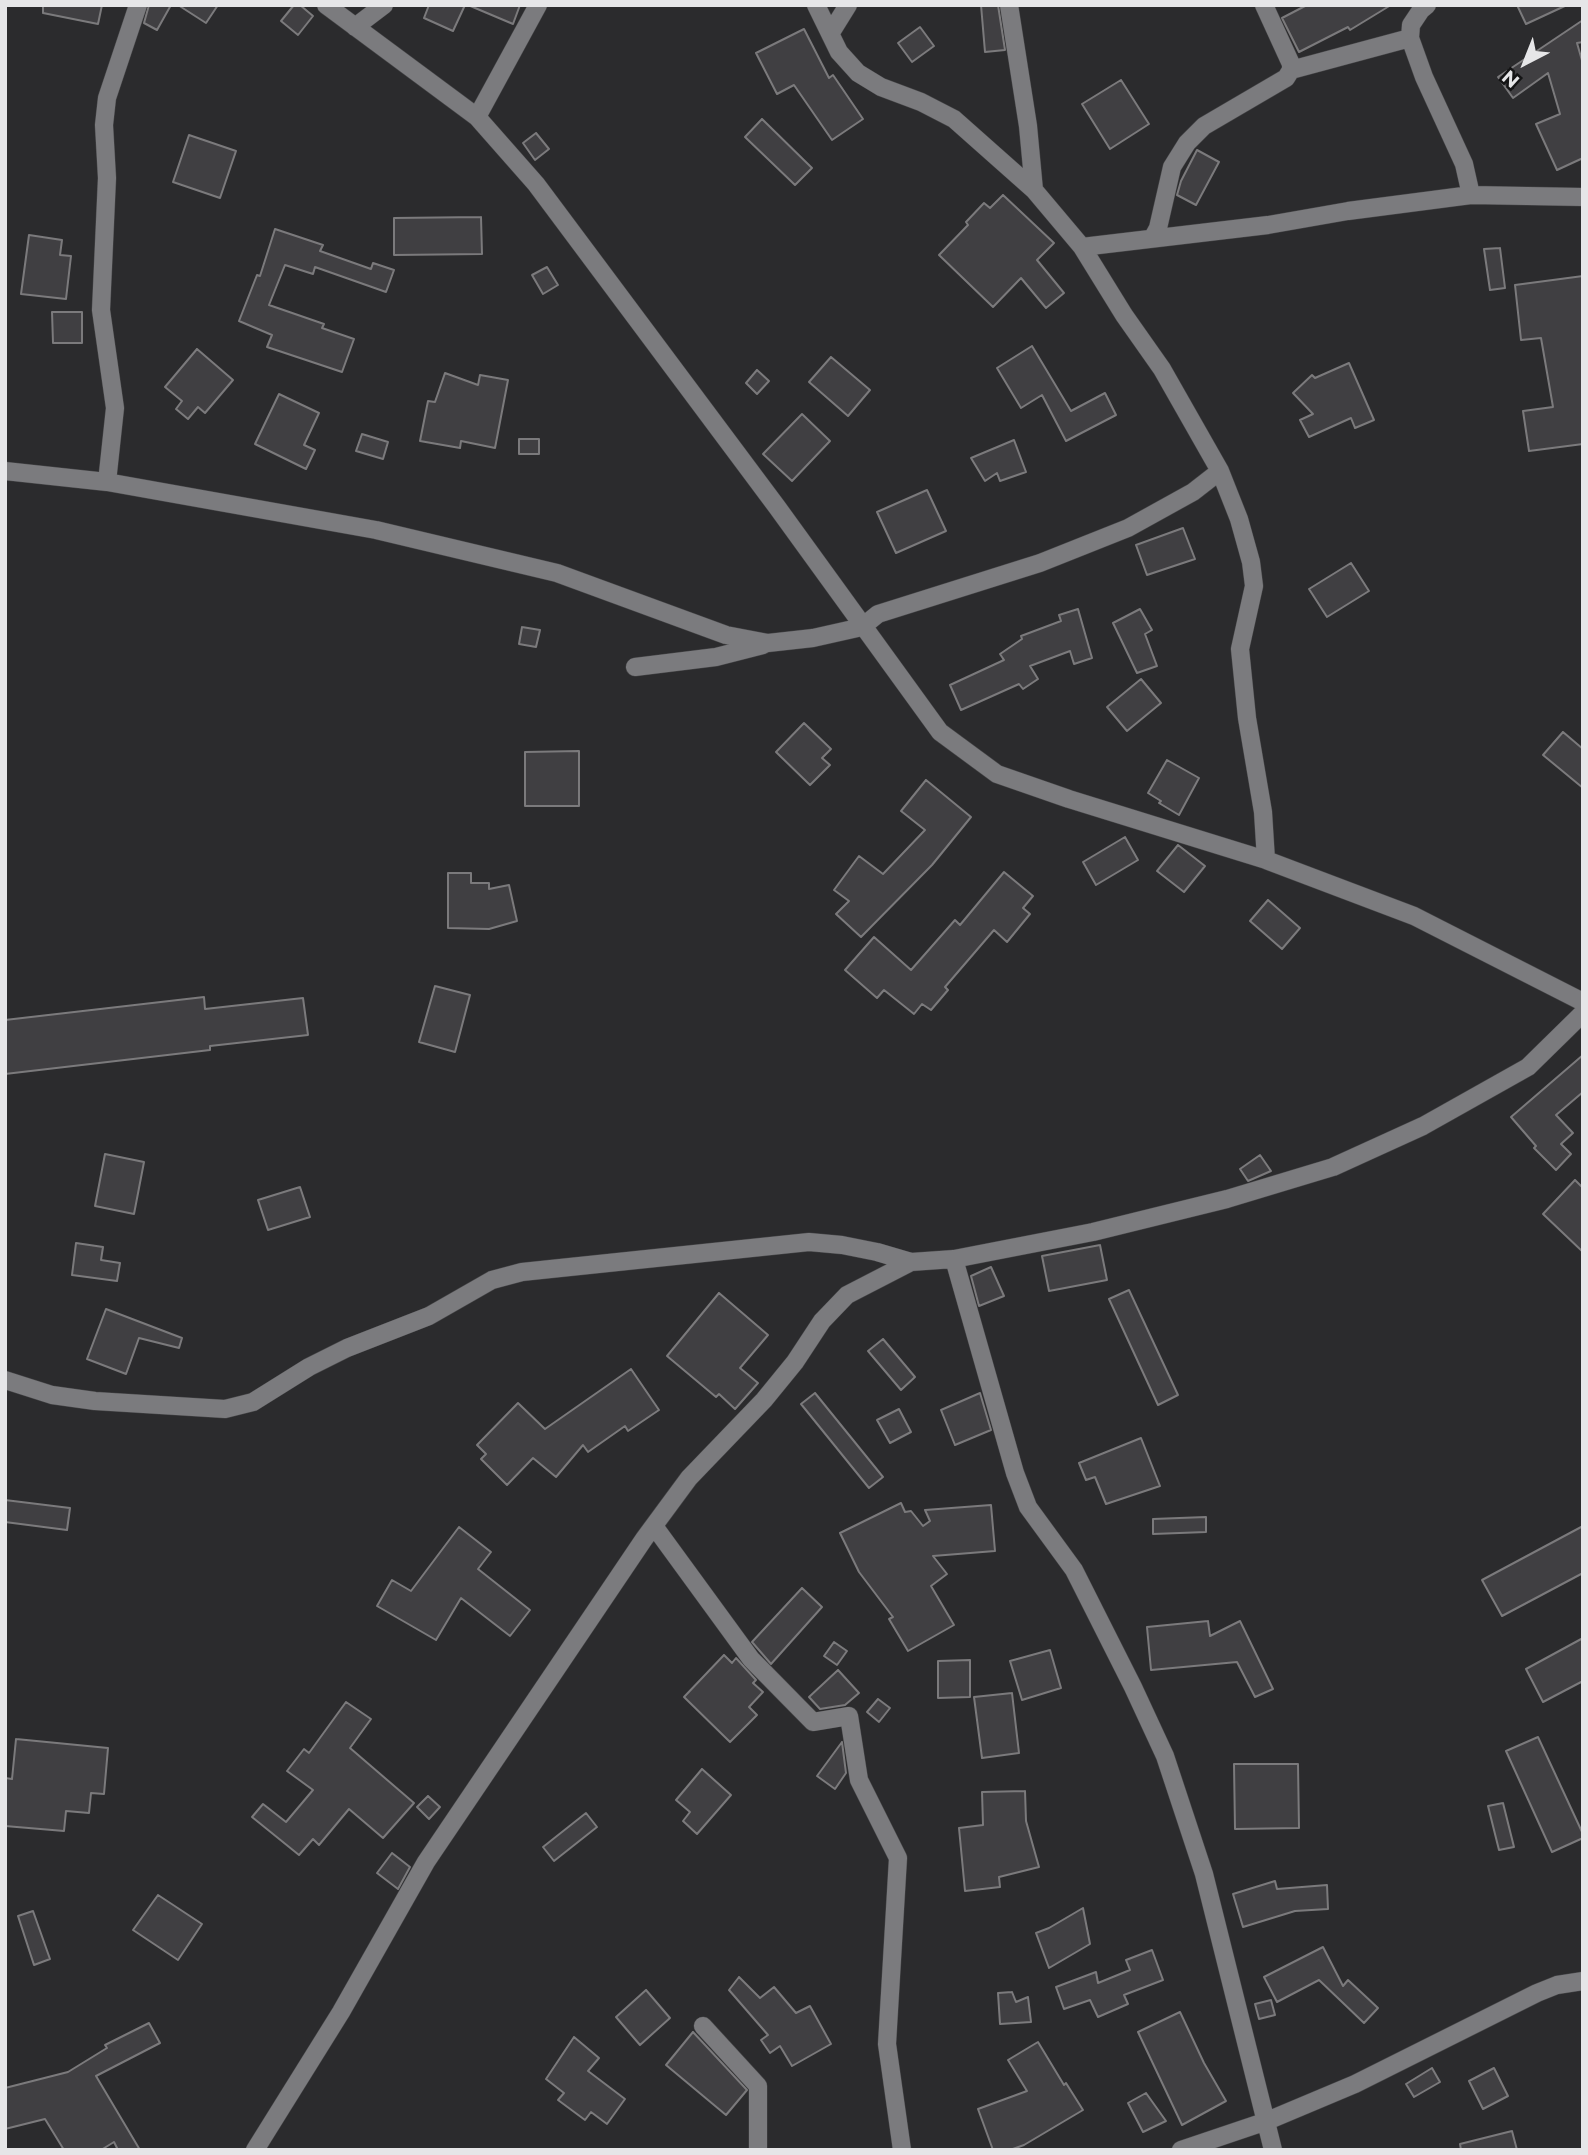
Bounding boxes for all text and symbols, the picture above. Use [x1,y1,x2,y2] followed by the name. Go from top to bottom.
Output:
[1490,28,1560,98] north arrow
[1497,65,1524,93] text: N

